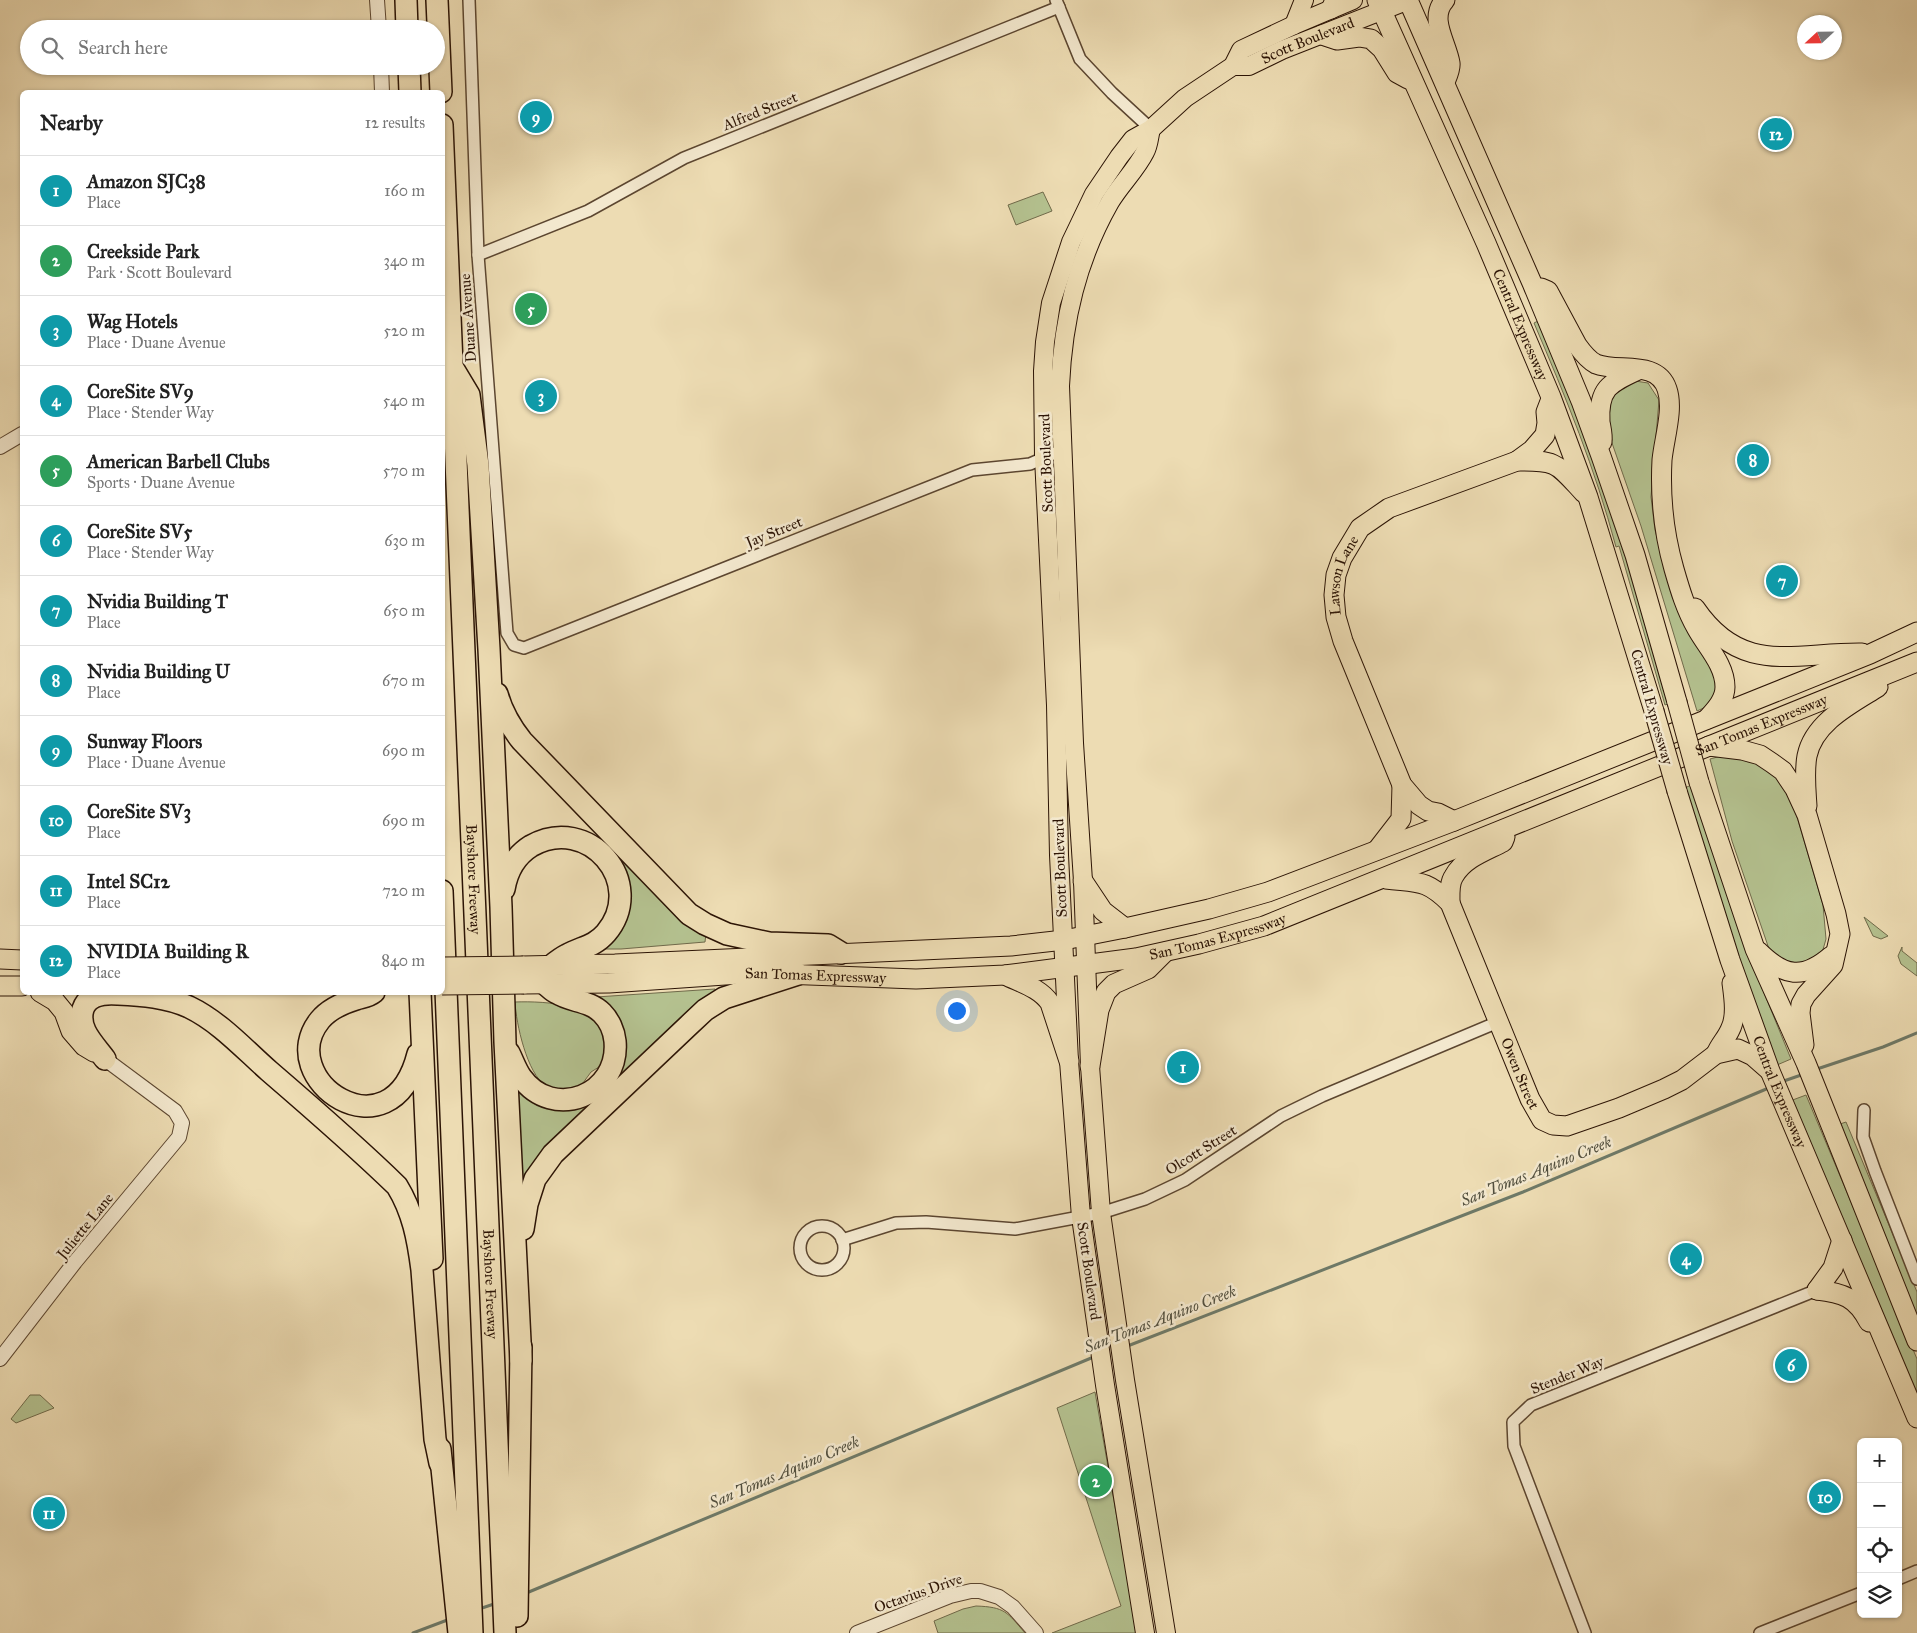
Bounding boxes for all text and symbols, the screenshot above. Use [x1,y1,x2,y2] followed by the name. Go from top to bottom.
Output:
[1258,13,1357,68] street label: Scott Boulevard
[1797,15,1842,60] north arrow
[20,20,445,75] search box
[38,34,66,62] icon: search
[78,36,168,59] text: Search here
[719,88,801,135] street label: Alfred Street
[520,98,552,136] pin: 9
[40,110,103,136] text: Nearby
[365,113,425,132] text: 12 results
[1760,115,1792,153] pin: 12
[87,170,206,193] text: Amazon SJC38
[53,181,59,200] text: 1
[384,181,425,200] text: 160 m
[87,193,121,212] text: Place
[87,240,200,263] text: Creekside Park
[52,251,60,270] text: 2
[383,251,425,270] text: 340 m
[87,263,232,282] text: Park · Scott Boulevard
[1489,266,1552,384] street label: Central Expressway
[456,273,480,363] street label: Duane Avenue
[515,290,547,328] pin: 5
[87,310,178,333] text: Wag Hotels
[53,321,59,340] text: 3
[383,321,425,340] text: 520 m
[87,333,226,352] text: Place · Duane Avenue
[525,377,557,415] pin: 3
[87,380,194,403] text: CoreSite SV9
[52,391,60,410] text: 4
[383,391,425,410] text: 540 m
[87,403,214,422] text: Place · Stender Way
[1035,413,1057,513] street label: Scott Boulevard
[1737,441,1769,479] pin: 8
[87,450,270,473] text: American Barbell Clubs
[52,461,60,480] text: 5
[383,461,425,480] text: 570 m
[87,473,235,492] text: Sports · Duane Avenue
[741,512,806,553] street label: Jay Street
[87,520,192,543] text: CoreSite SV5
[52,531,60,550] text: 6
[384,531,425,550] text: 630 m
[1325,532,1362,616] street label: Lawson Lane
[87,543,214,562] text: Place · Stender Way
[1766,562,1798,600] pin: 7
[87,590,228,613] text: Nvidia Building T
[52,601,60,620] text: 7
[383,601,425,620] text: 650 m
[87,613,121,632] text: Place
[1627,647,1677,768] street label: Central Expressway
[87,660,230,683] text: Nvidia Building U
[52,671,60,690] text: 8
[382,671,425,690] text: 670 m
[87,683,121,702] text: Place
[1692,690,1831,760] street label: San Tomas Expressway
[87,730,202,753] text: Sunway Floors
[52,741,60,760] text: 9
[382,741,425,760] text: 690 m
[87,753,226,772] text: Place · Duane Avenue
[87,800,191,823] text: CoreSite SV3
[48,811,64,830] text: 10
[382,811,425,830] text: 690 m
[1049,818,1071,918] street label: Scott Boulevard
[87,823,121,842] text: Place
[462,824,485,936] street label: Bayshore Freeway
[87,870,170,893] text: Intel SC12
[50,881,62,900] text: 11
[382,881,425,900] text: 720 m
[87,893,121,912] text: Place
[1147,909,1290,964] street label: San Tomas Expressway
[87,940,249,963] text: NVIDIA Building R
[49,951,63,970] text: 12
[381,951,425,970] text: 840 m
[87,963,121,982] text: Place
[744,964,888,987] street label: San Tomas Expressway
[944,998,970,1024] your location
[1749,1033,1811,1152] street label: Central Expressway
[1497,1035,1543,1113] street label: Owen Street
[1167,1048,1199,1086] pin: 1
[1162,1121,1241,1179] street label: Olcott Street
[1457,1132,1614,1210] water label: San Tomas Aquino Creek
[52,1189,118,1265] street label: Juliette Lane
[1073,1221,1105,1322] street label: Scott Boulevard
[479,1229,502,1340] street label: Bayshore Freeway
[1670,1240,1702,1278] pin: 4
[1081,1281,1239,1357] water label: San Tomas Aquino Creek
[1775,1346,1807,1384] pin: 6
[1528,1352,1607,1398] street label: Stender Way
[705,1432,862,1513] water label: San Tomas Aquino Creek
[1857,1438,1902,1618] map controls
[1857,1438,1902,1483] button: +
[1080,1462,1112,1500] pin: 2
[1809,1478,1841,1516] pin: 10
[1857,1483,1902,1528] button: −
[33,1494,65,1532] pin: 11
[1857,1528,1902,1573] button: locate
[872,1570,964,1616] street label: Octavius Drive
[1857,1573,1902,1618] button: layers

